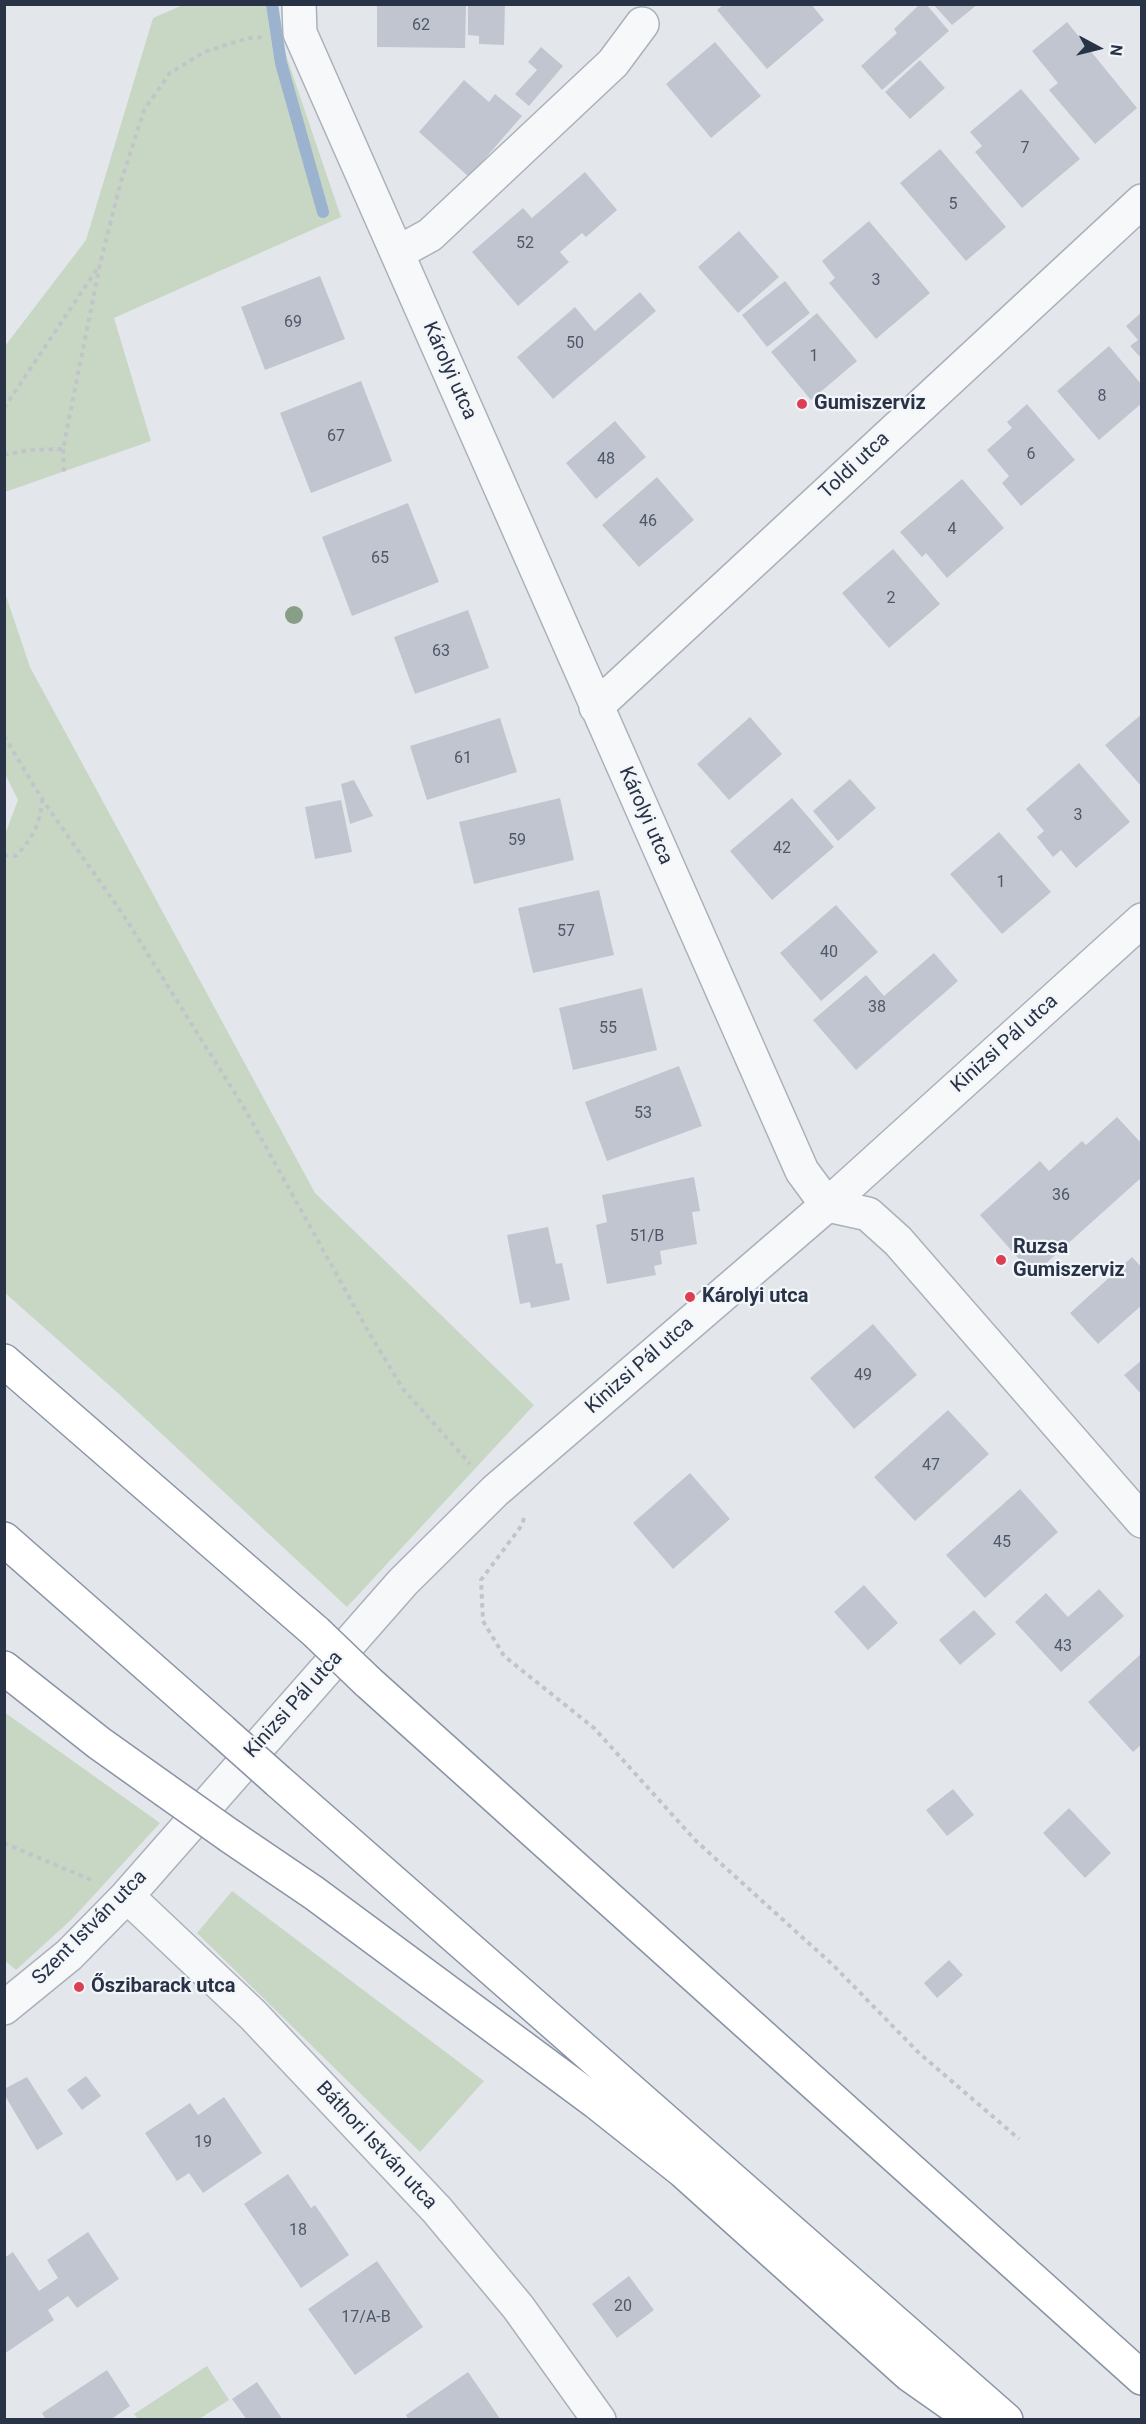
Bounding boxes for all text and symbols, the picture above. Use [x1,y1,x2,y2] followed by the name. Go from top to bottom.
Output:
[412,16,430,36] house number: 62
[1068,18,1128,78] north arrow
[1106,43,1126,57] text: N
[1021,139,1029,159] house number: 7
[949,195,957,215] house number: 5
[516,234,534,254] house number: 52
[872,271,880,291] house number: 3
[284,313,302,333] house number: 69
[417,318,481,424] street label: Károlyi utca
[566,334,584,354] house number: 50
[810,347,818,367] house number: 1
[1098,387,1106,407] house number: 8
[814,392,926,416] place label: Gumiszerviz
[795,397,809,411] marker: Gumiszerviz
[327,427,345,447] house number: 67
[815,427,895,505] street label: Toldi utca
[1027,445,1035,465] house number: 6
[597,450,615,470] house number: 48
[639,512,657,532] house number: 46
[948,520,956,540] house number: 4
[371,549,389,569] house number: 65
[887,589,895,609] house number: 2
[432,642,450,662] house number: 63
[454,749,472,769] house number: 61
[613,763,677,869] street label: Károlyi utca
[1074,806,1082,826] house number: 3
[508,831,526,851] house number: 59
[773,839,791,859] house number: 42
[997,873,1005,893] house number: 1
[557,922,575,942] house number: 57
[820,943,838,963] house number: 40
[947,990,1063,1098] street label: Kinizsi Pál utca
[868,998,886,1018] house number: 38
[599,1019,617,1039] house number: 55
[634,1104,652,1124] house number: 53
[1052,1186,1070,1206] house number: 36
[630,1227,664,1247] house number: 51/B
[1013,1236,1125,1283] place label: Ruzsa Gumiszerviz
[994,1253,1008,1267] marker: Ruzsa Gumiszerviz
[702,1285,808,1309] place label: Károlyi utca
[683,1290,697,1304] marker: Károlyi utca
[581,1312,699,1420] street label: Kinizsi Pál utca
[854,1366,872,1386] house number: 49
[922,1456,940,1476] house number: 47
[993,1533,1011,1553] house number: 45
[1054,1637,1072,1657] house number: 43
[240,1647,348,1763] street label: Kinizsi Pál utca
[28,1866,152,1990] street label: Szent István utca
[91,1975,235,1999] place label: Őszibarack utca
[72,1980,86,1994] marker: Őszibarack utca
[310,2077,442,2215] street label: Báthori István utca
[194,2133,212,2153] house number: 19
[289,2221,307,2241] house number: 18
[614,2297,632,2317] house number: 20
[341,2308,391,2328] house number: 17/A-B

